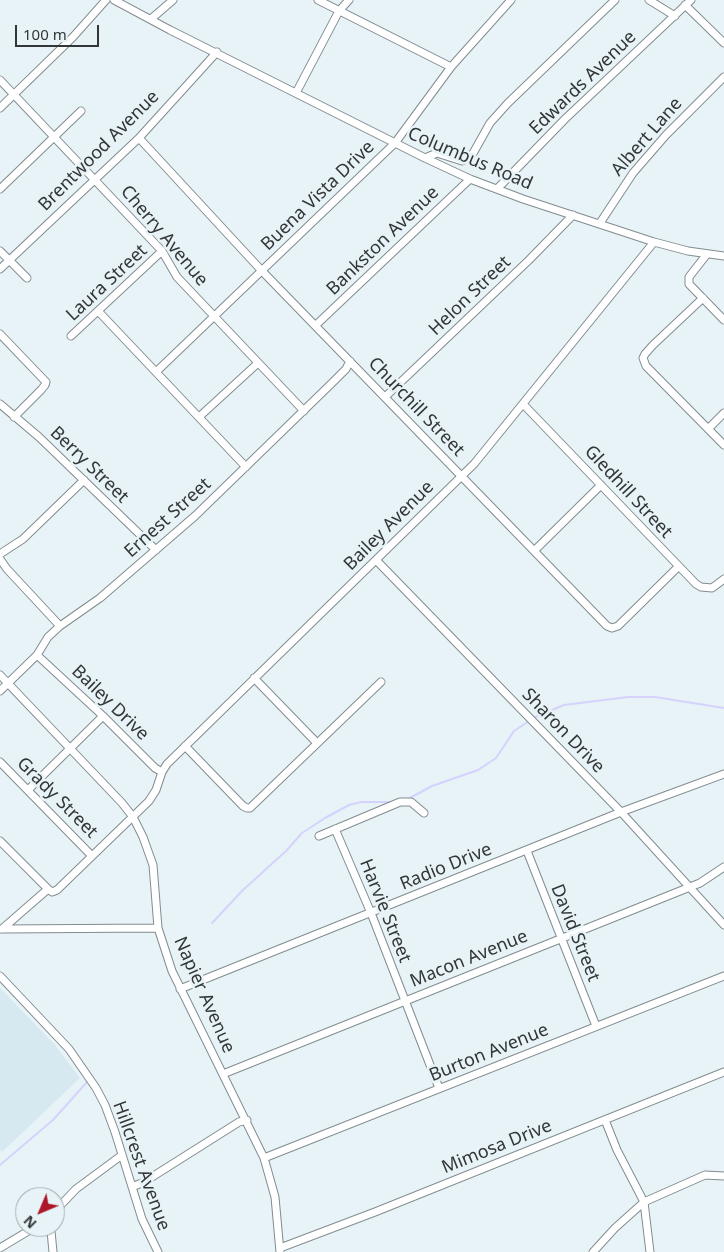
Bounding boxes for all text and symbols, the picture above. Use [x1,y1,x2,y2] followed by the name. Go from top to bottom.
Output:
[18,15,101,47] scale bar
[23,24,67,44] text: 100 m
[525,27,641,139] street label: Edwards Avenue
[34,86,164,216] street label: Brentwood Avenue
[607,93,687,181] street label: Albert Lane
[404,123,536,195] street label: Columbus Road
[257,137,379,255] street label: Buena Vista Drive
[116,181,212,291] street label: Cherry Avenue
[322,182,444,300] street label: Bankston Avenue
[62,240,152,326] street label: Laura Street
[425,252,515,340] street label: Helon Street
[363,353,469,461] street label: Churchill Street
[45,422,133,508] street label: Berry Street
[580,441,676,543] street label: Gledhill Street
[120,474,216,562] street label: Ernest Street
[340,477,438,575] street label: Bailey Avenue
[67,661,153,745] street label: Bailey Drive
[517,684,609,778] street label: Sharon Drive
[12,753,102,843] street label: Grady Street
[397,839,495,895] street label: Radio Drive
[354,856,416,966] street label: Harvie Street
[546,881,604,985] street label: David Street
[407,926,531,992] street label: Macon Avenue
[169,934,239,1056] street label: Napier Avenue
[426,1019,552,1087] street label: Burton Avenue
[108,1098,174,1234] street label: Hillcrest Avenue
[439,1115,555,1179] street label: Mimosa Drive
[15,1187,65,1237] north arrow
[19,1212,40,1233] text: N

